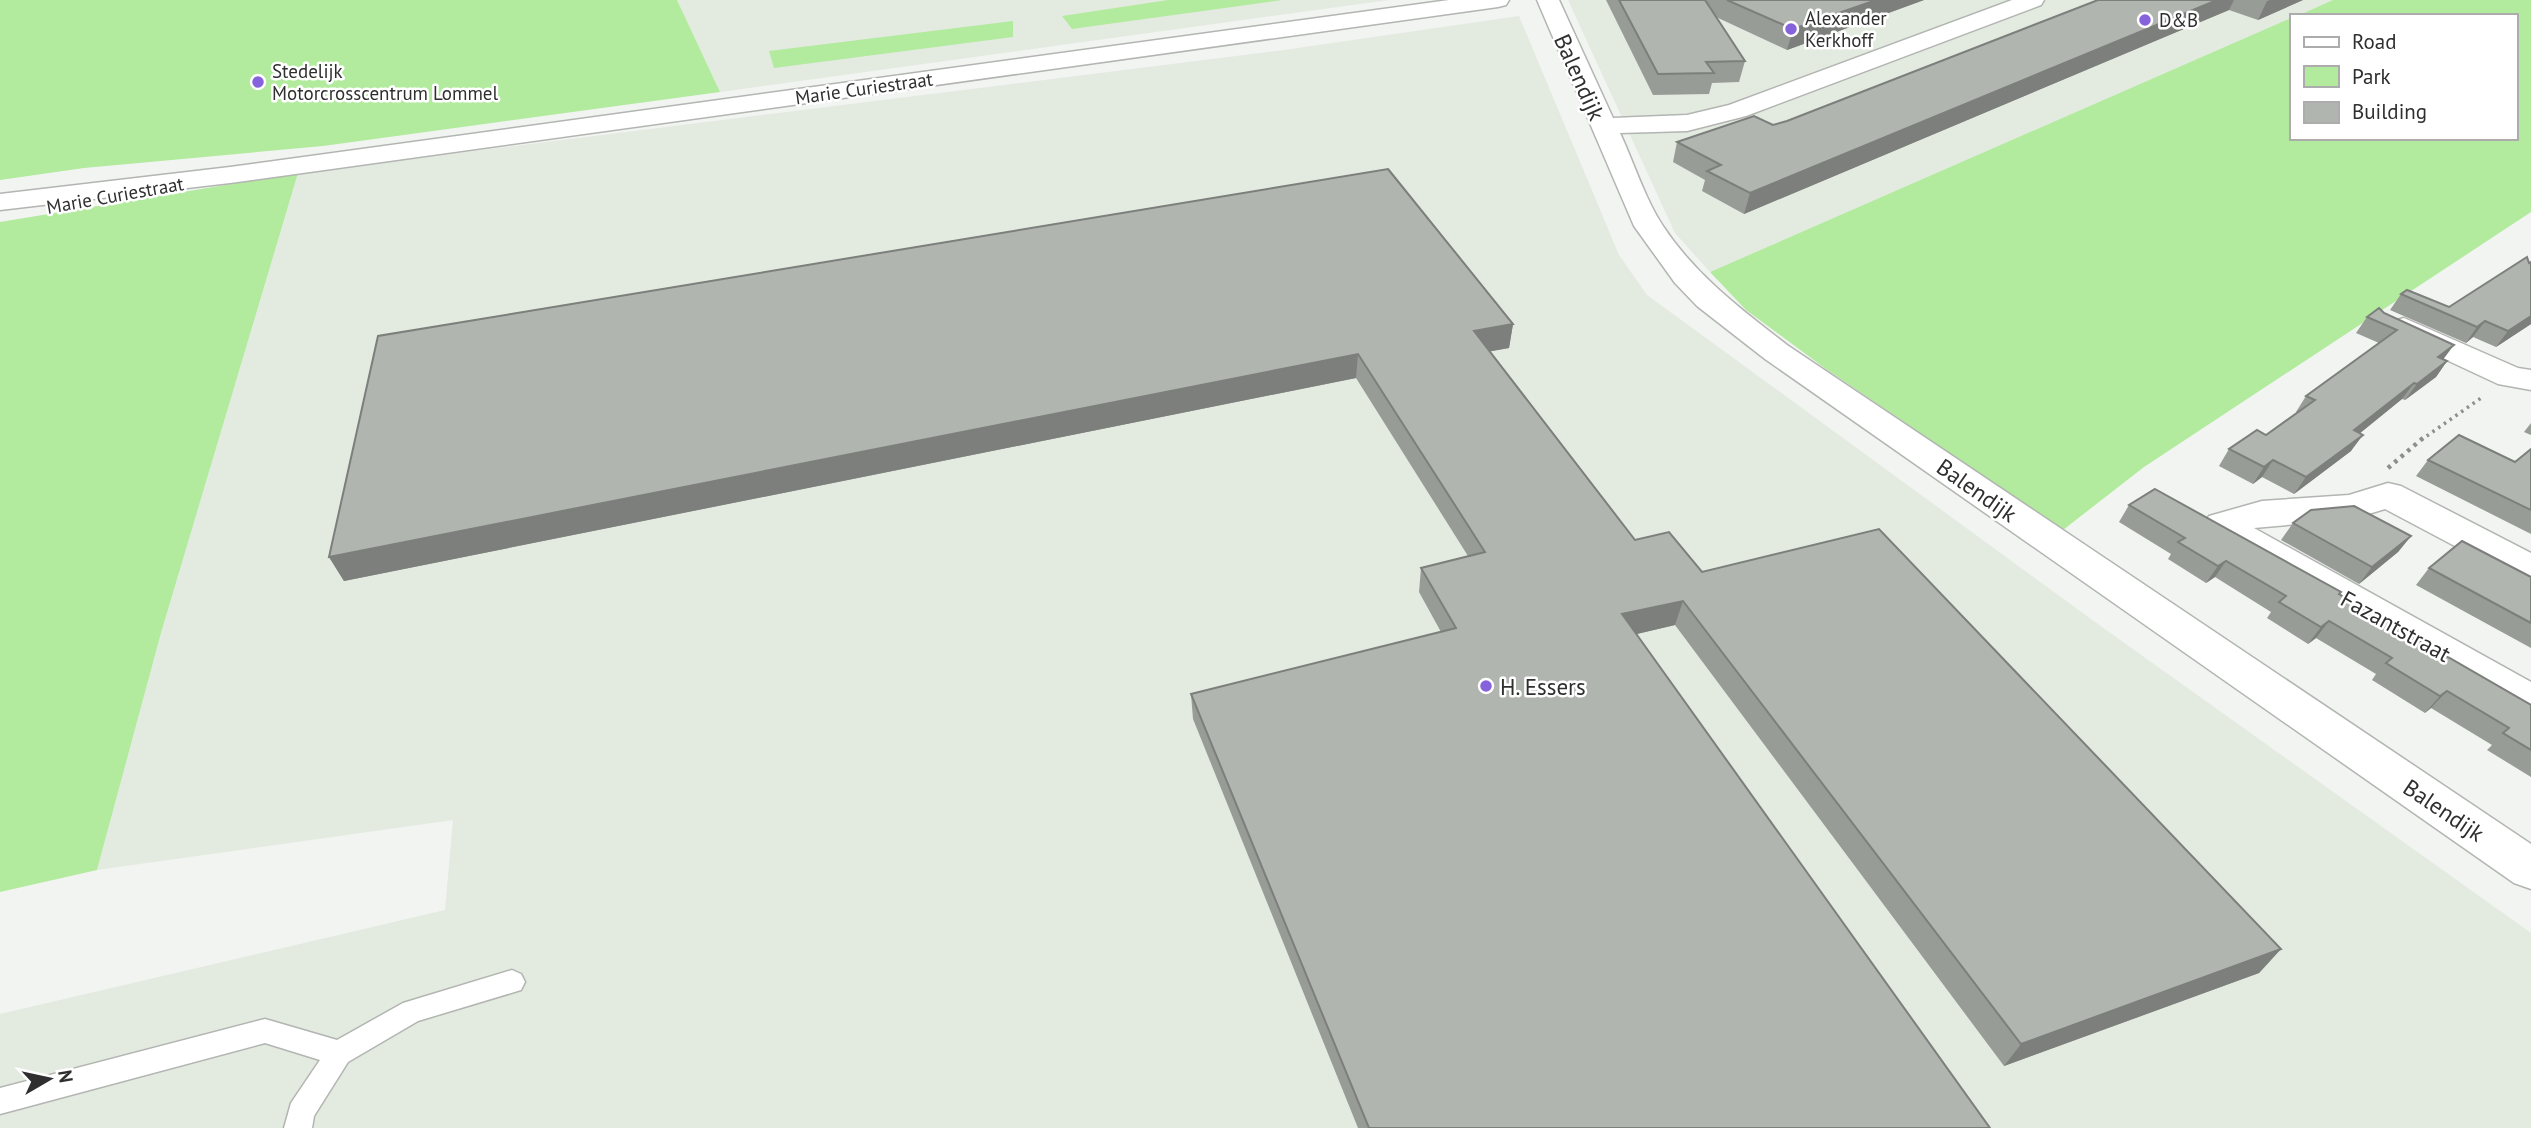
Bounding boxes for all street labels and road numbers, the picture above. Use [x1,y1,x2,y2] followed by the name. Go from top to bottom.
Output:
[1548,29,1612,125] street label: Balendijk
[794,66,935,110] street label: Marie Curiestraat
[45,171,186,219] street label: Marie Curiestraat
[1931,452,2023,528] street label: Balendijk
[2336,584,2456,668] street label: Fazantstraat
[2398,772,2490,848] street label: Balendijk

